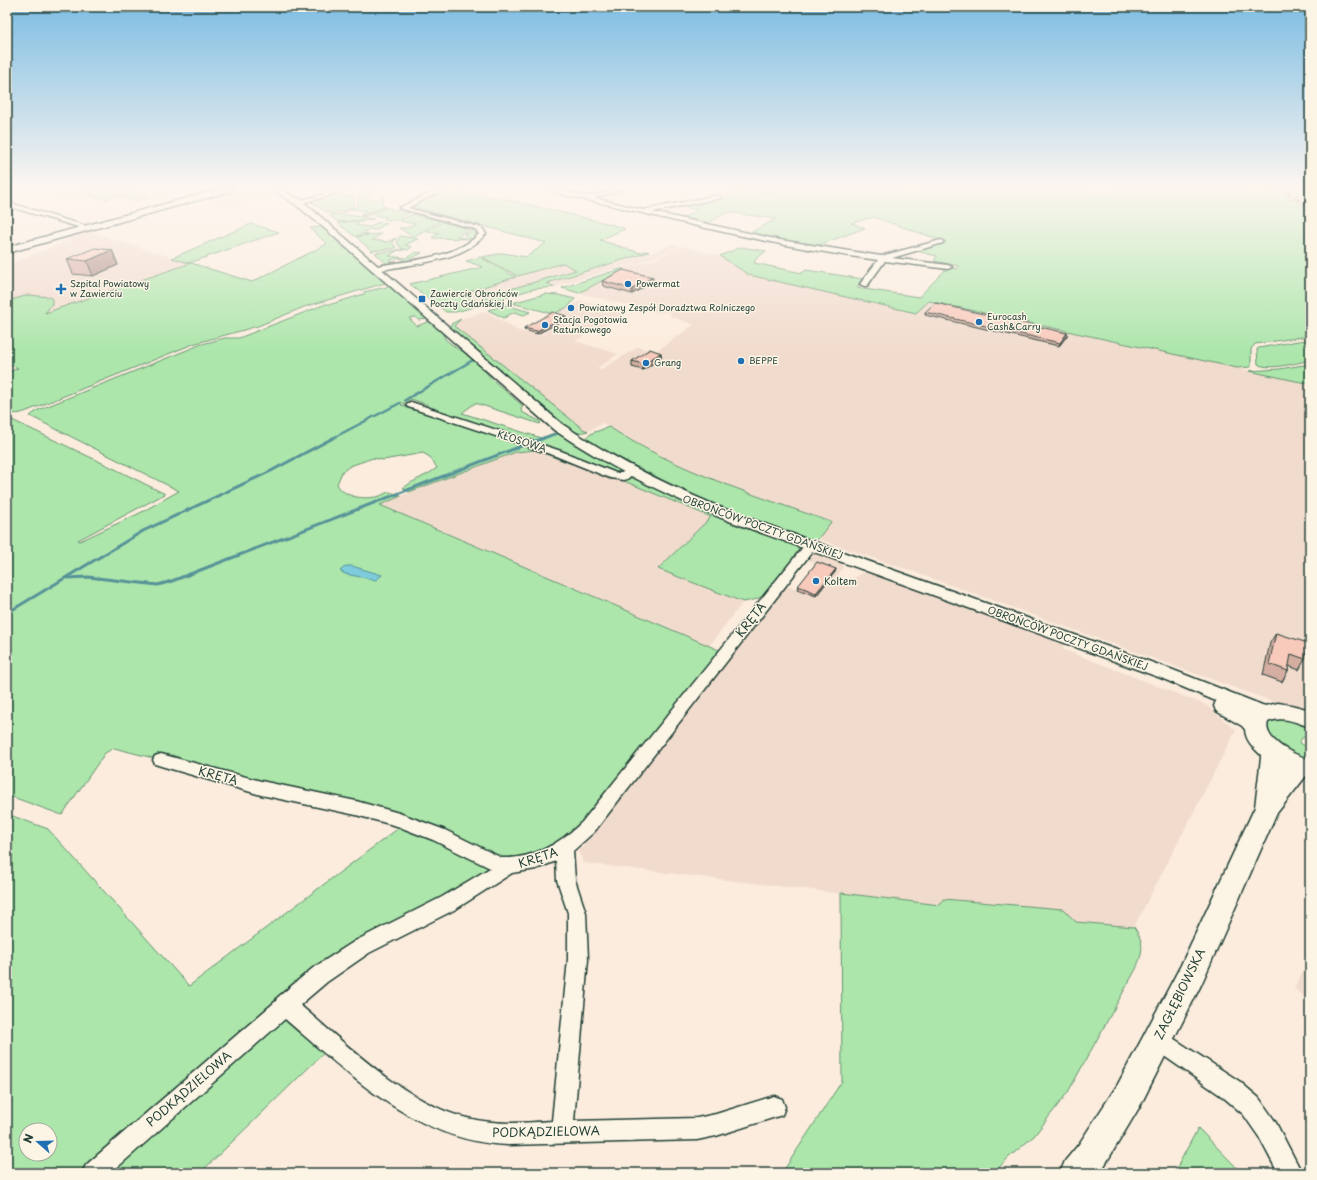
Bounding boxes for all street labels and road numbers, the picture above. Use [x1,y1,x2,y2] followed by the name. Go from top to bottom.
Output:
[496,426,549,456] street label: KŁOSOWA
[681,490,846,563] street label: OBROŃCÓW POCZTY GDAŃSKIEJ
[731,598,770,641] street label: KRĘTA
[986,601,1151,674] street label: OBROŃCÓW POCZTY GDAŃSKIEJ
[196,761,240,789] street label: KRĘTA
[516,842,560,872] street label: KRĘTA
[1149,945,1209,1042] street label: ZAGŁĘBIOWSKA
[142,1046,235,1130] street label: PODKĄDZIELOWA
[492,1121,600,1141] street label: PODKĄDZIELOWA

